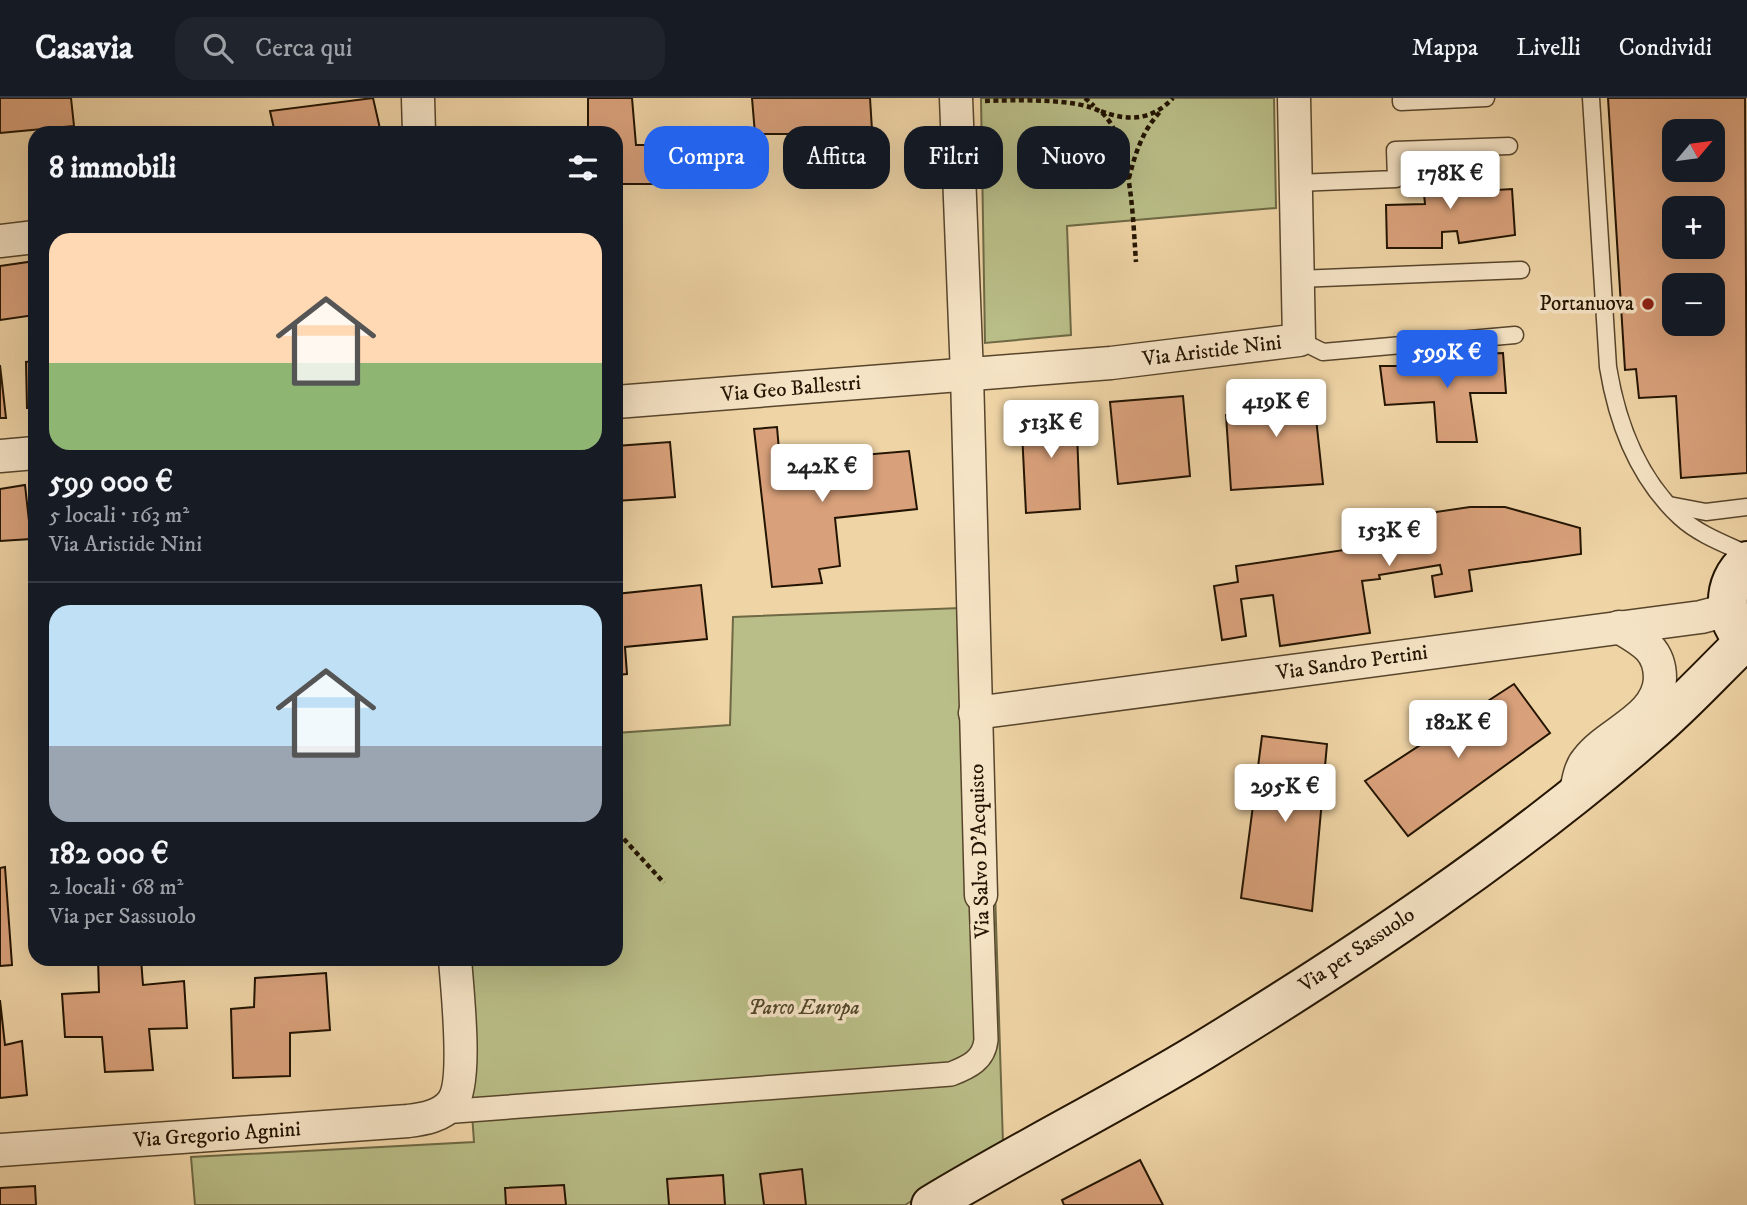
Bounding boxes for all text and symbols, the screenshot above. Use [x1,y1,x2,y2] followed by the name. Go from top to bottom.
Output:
[175,17,665,80] search box
[35,28,133,69] text: Casavia
[199,29,237,67] icon: search
[255,32,353,65] text: Cerca qui
[1412,33,1478,63] text: Mappa
[1516,33,1581,63] text: Livelli
[1619,33,1712,63] text: Condividi
[1662,119,1726,182] north arrow
[1662,119,1725,336] map controls
[644,126,769,189] chip: Compra
[783,126,890,189] chip: Affitta
[904,126,1003,189] chip: Filtri
[1017,126,1130,189] chip: Nuovo
[564,149,602,187] icon: filters
[49,150,176,187] text: 8 immobili
[1393,152,1507,211] pin: 178K €
[1417,159,1483,188] text: 178K €
[1662,196,1725,259] button: +
[1662,273,1725,336] button: −
[263,278,389,404] icon: home
[1539,291,1634,317] place label: Portanuova
[1640,296,1656,312] marker: Portanuova
[1140,330,1283,373] street label: Via Aristide Nini
[1390,330,1504,390] pin: 599K €
[1413,338,1481,367] text: 599K €
[719,370,862,408] street label: Via Geo Ballestri
[1219,380,1333,439] pin: 419K €
[1242,387,1310,416] text: 419K €
[994,400,1108,460] pin: 513K €
[1019,408,1083,437] text: 513K €
[765,444,879,504] pin: 242K €
[787,452,857,481] text: 242K €
[49,464,173,501] text: 599 000 €
[49,501,189,530] text: 5 locali · 163 m²
[1332,508,1446,568] pin: 153K €
[1358,516,1420,545] text: 153K €
[49,530,202,559] text: Via Aristide Nini
[1274,639,1429,687] street label: Via Sandro Pertini
[263,650,389,776] icon: home
[1401,700,1515,760] pin: 182K €
[1425,708,1491,737] text: 182K €
[964,763,996,940] street label: Via Salvo D'Acquisto
[1228,764,1342,824] pin: 295K €
[1251,772,1319,801] text: 295K €
[49,836,169,873] text: 182 000 €
[49,873,184,902] text: 2 locali · 68 m²
[49,902,196,931] text: Via per Sassuolo
[1293,902,1420,999] street label: Via per Sassuolo
[748,995,860,1021] park label: Parco Europa
[131,1116,302,1154] street label: Via Gregorio Agnini

